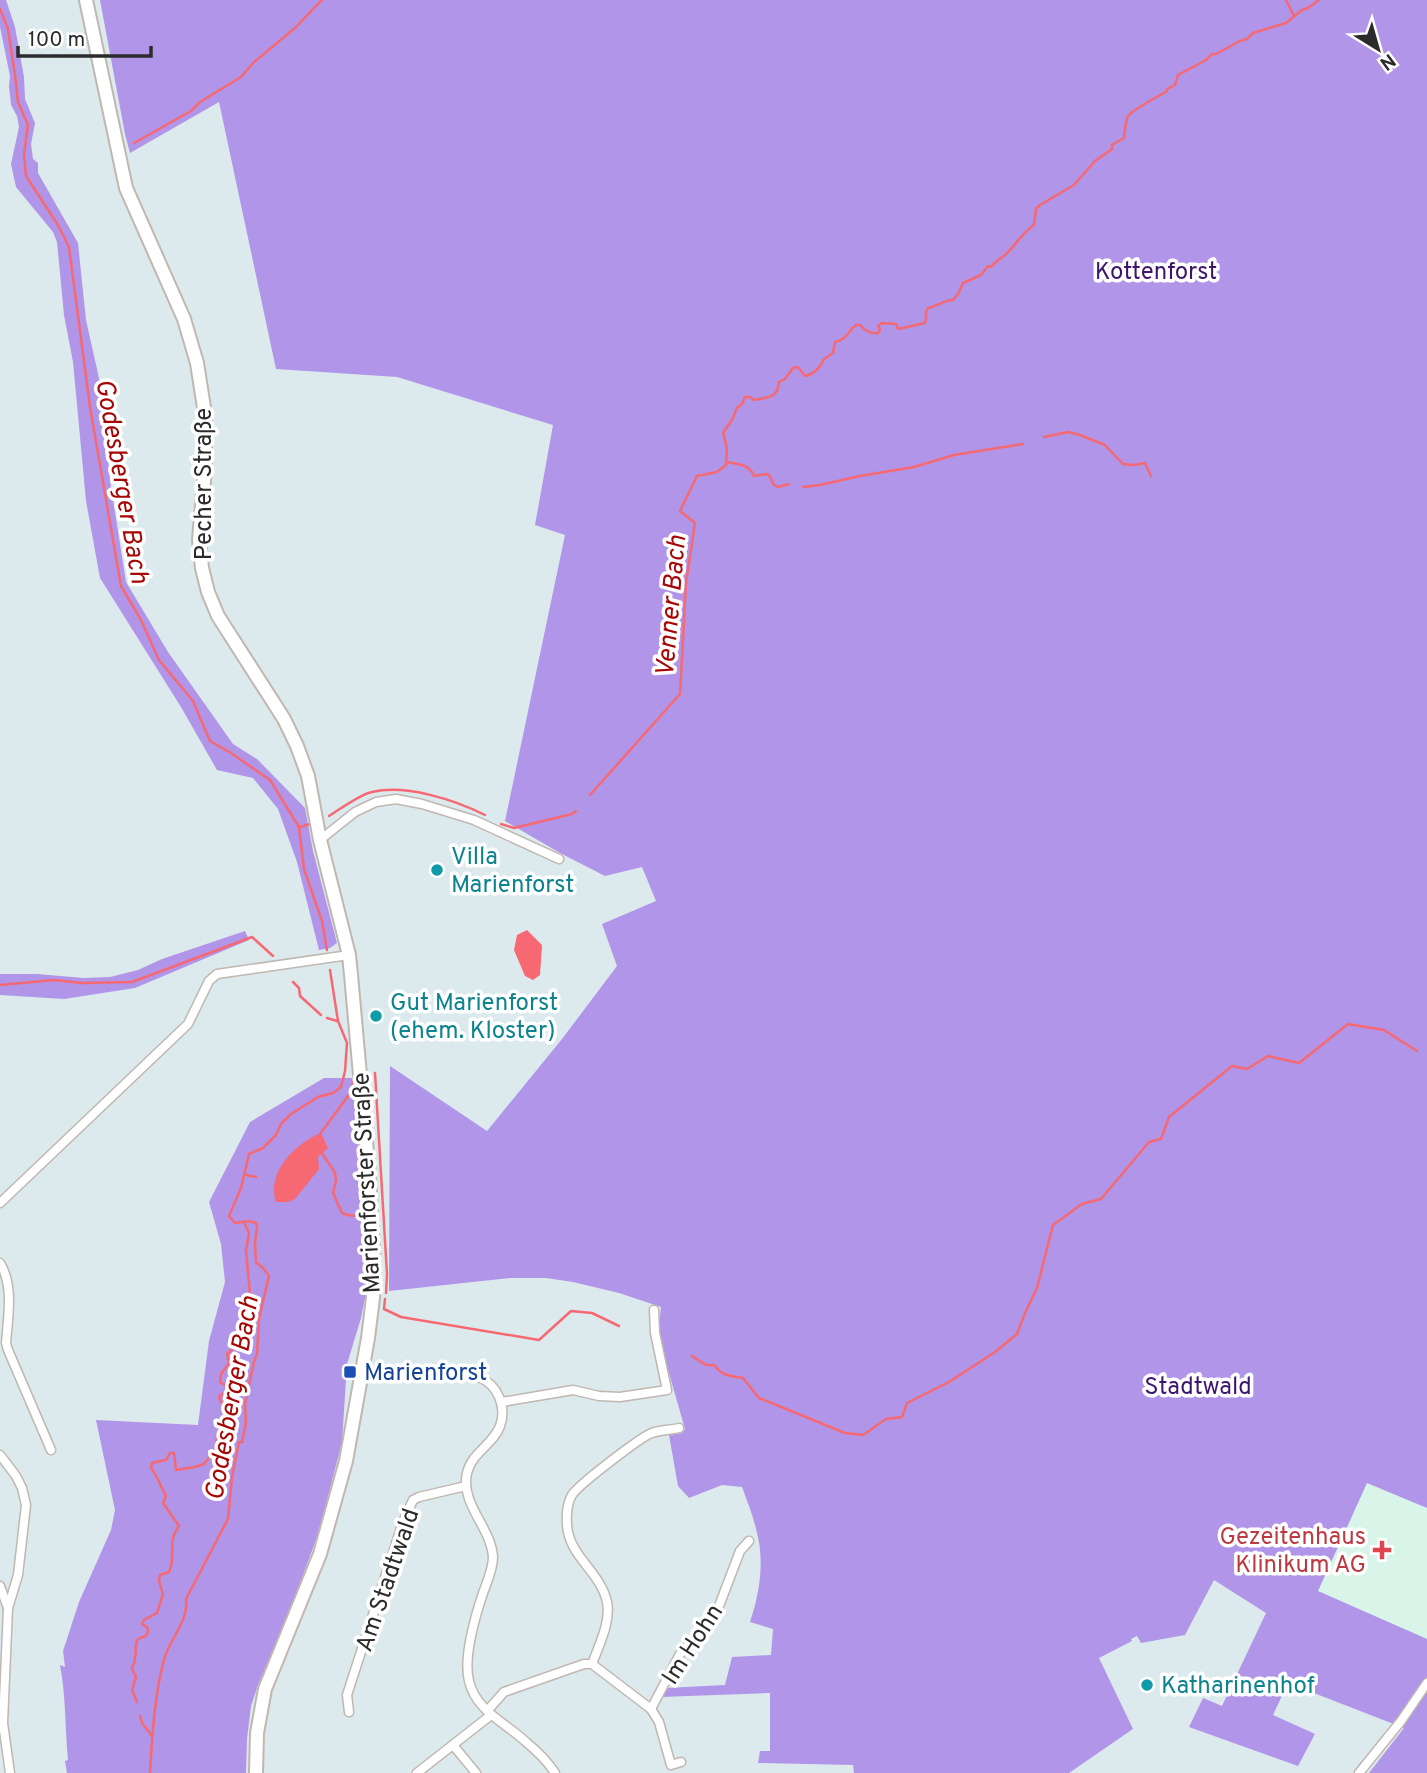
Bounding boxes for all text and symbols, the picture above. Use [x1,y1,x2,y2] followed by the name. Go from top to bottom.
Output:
[18,14,150,58] scale bar
[1343,14,1413,84] north arrow
[28,27,85,54] text: 100 m
[1374,47,1400,75] text: N
[1095,258,1217,288] park label: Kottenforst
[86,377,155,586] water label: Godesberger Bach
[190,408,220,560] street label: Pecher Straße
[650,534,695,679] water label: Venner Bach
[451,843,574,901] place label: Villa Marienforst
[429,862,445,878] marker: Villa Marienforst
[390,989,558,1047] place label: Gut Marienforst (ehem. Kloster)
[368,1008,384,1024] marker: Gut Marienforst (ehem. Kloster)
[347,1072,389,1294] street label: Marienforster Straße
[199,1294,268,1503] water label: Godesberger Bach
[364,1359,487,1389] place label: Marienforst
[342,1364,358,1380] marker: Marienforst
[1144,1373,1252,1403] park label: Stadtwald
[350,1505,427,1656] street label: Am Stadtwald
[1219,1523,1366,1581] place label: Gezeitenhaus Klinikum AG
[1372,1540,1392,1560] marker: Gezeitenhaus Klinikum AG
[656,1599,731,1691] street label: Im Hohn
[1161,1672,1315,1702] place label: Katharinenhof
[1139,1677,1155,1693] marker: Katharinenhof

